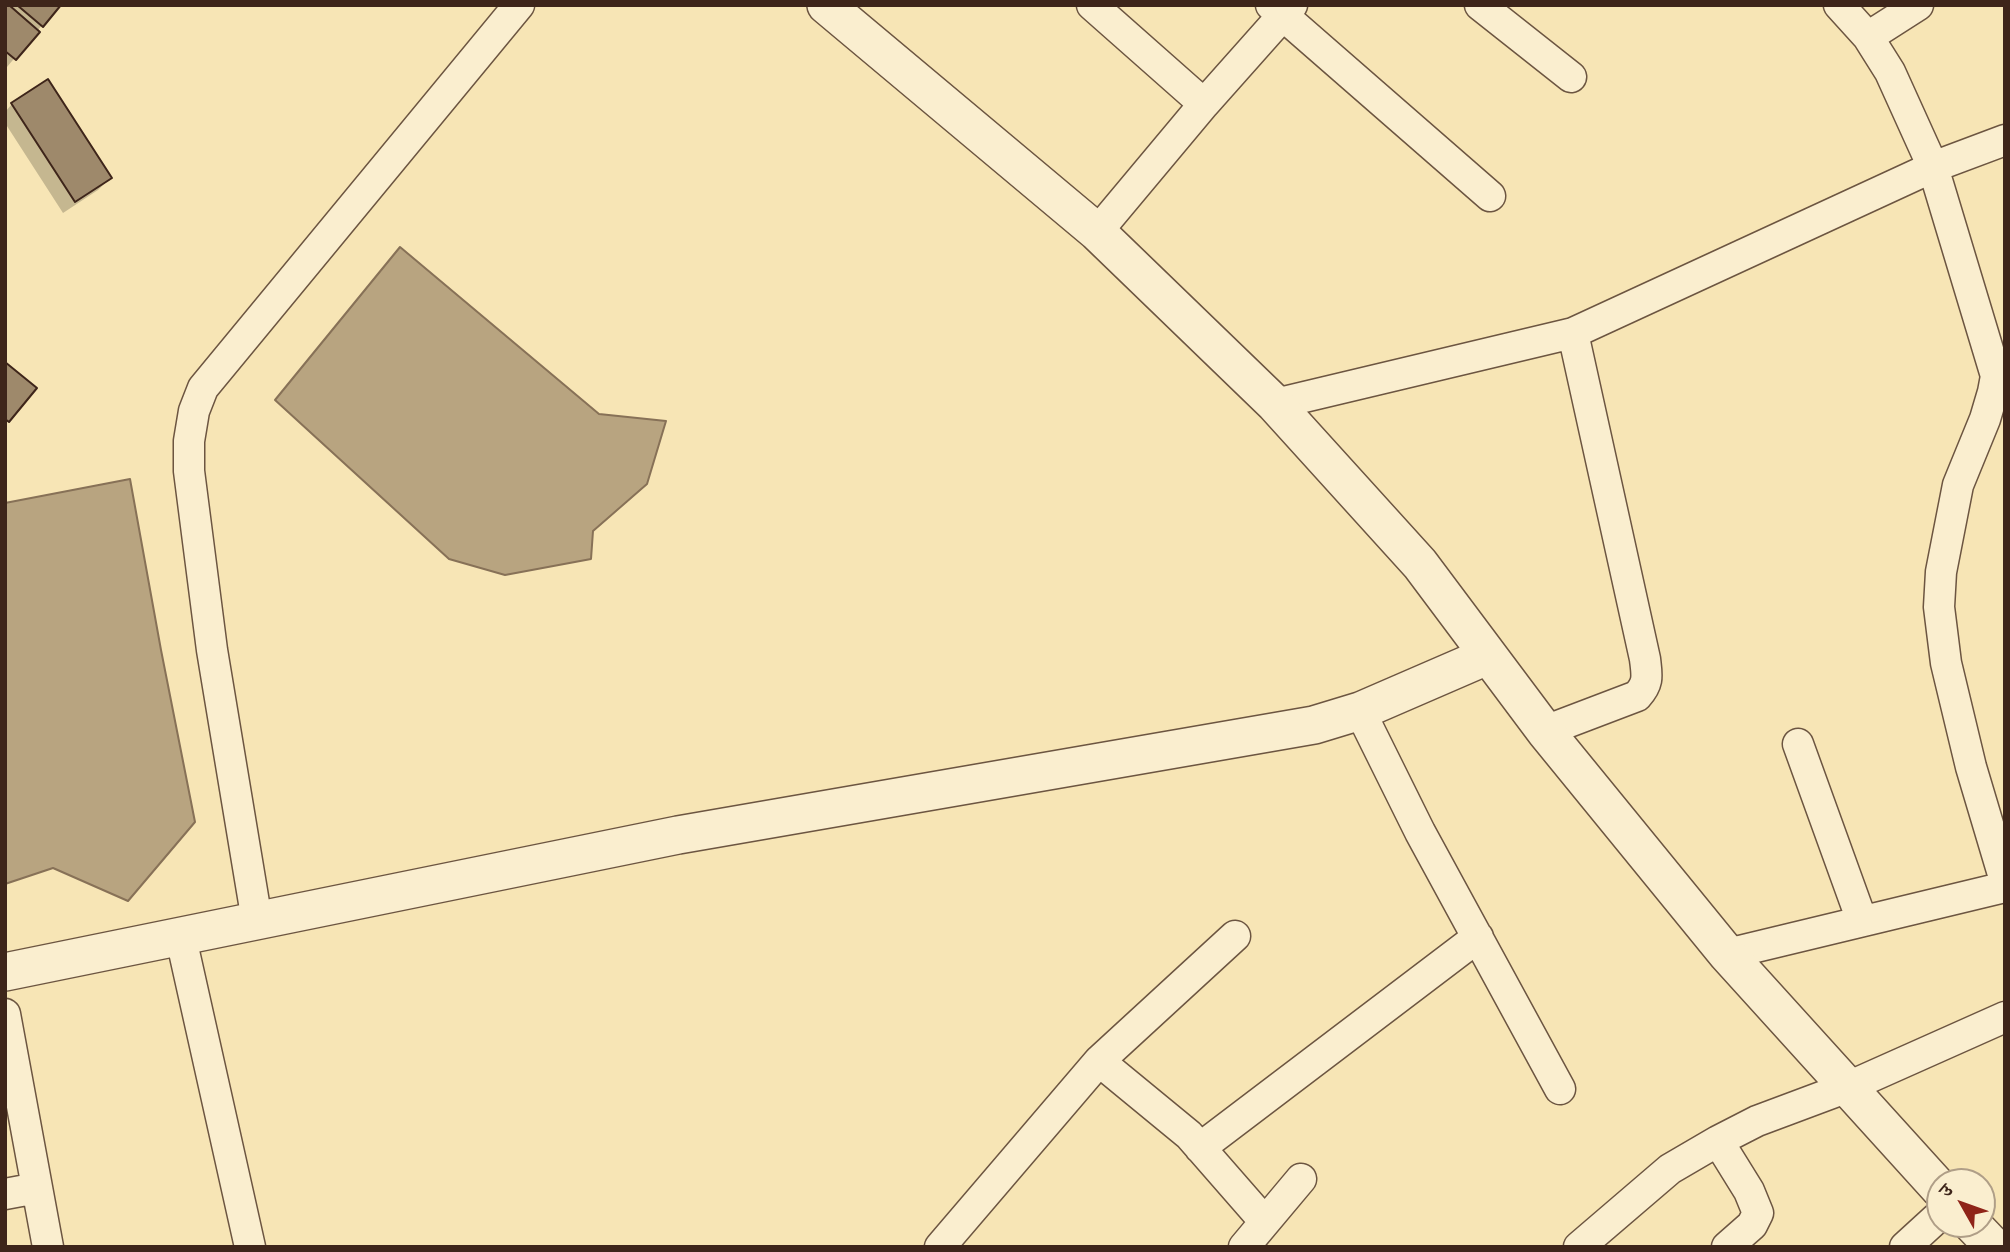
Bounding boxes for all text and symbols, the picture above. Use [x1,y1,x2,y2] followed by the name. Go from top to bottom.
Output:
[1926,1168,1996,1238] north arrow
[1933,1179,1960,1203] text: उ

